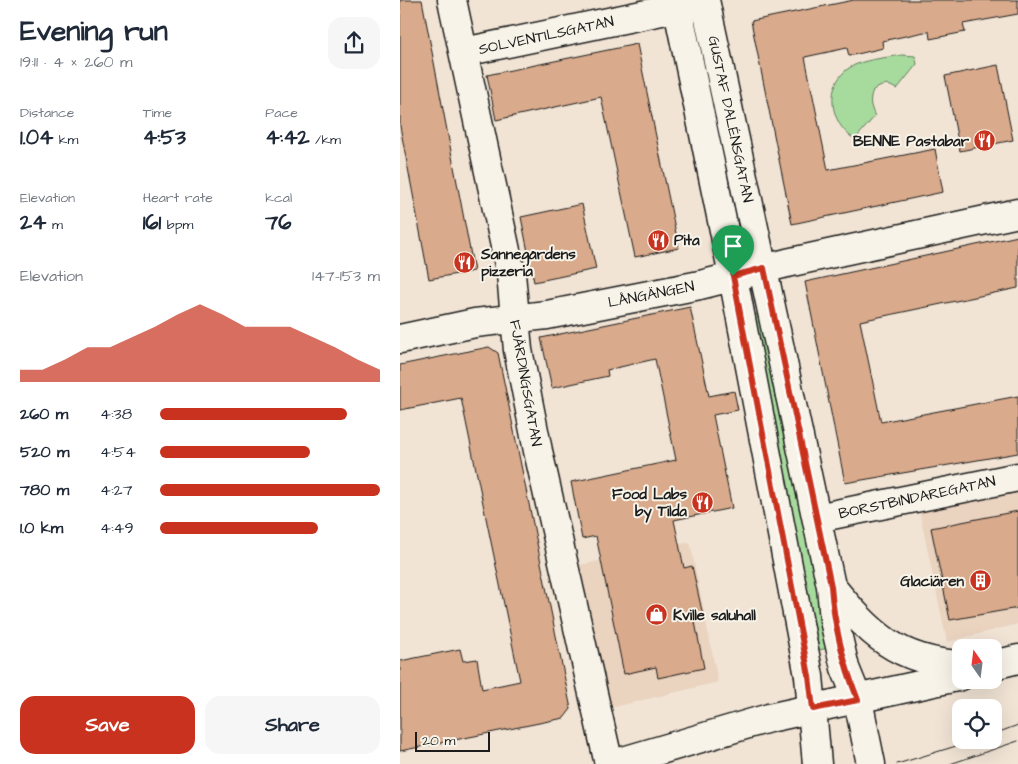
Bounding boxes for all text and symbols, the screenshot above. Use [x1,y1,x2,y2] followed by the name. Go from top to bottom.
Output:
[477,11,616,60] street label: SOLVENTILSGATAN
[20,12,168,51] text: Evening run
[328,17,380,69] button: share
[703,34,758,204] street label: GUSTAF DALÉNSGATAN
[20,51,132,73] text: 19:11 · 4 × 260 m
[20,103,74,123] text: Distance
[143,103,172,123] text: Time
[265,103,298,123] text: Pace
[20,123,53,152] text: 1.04
[143,123,186,152] text: 4:53
[265,123,309,152] text: 4:42
[973,129,997,153] restaurant icon: BENNE Pastabar
[53,130,78,150] text: km
[309,130,341,150] text: /km
[853,131,970,152] place label: BENNE Pastabar
[20,188,75,208] text: Elevation
[143,188,213,208] text: Heart rate
[265,188,292,208] text: kcal
[20,208,46,237] text: 24
[143,208,161,237] text: 161
[265,208,291,237] text: 76
[46,215,63,235] text: m
[161,215,193,235] text: bpm
[712,225,754,276] pin
[646,228,670,252] restaurant icon: Pita
[674,230,700,251] place label: Pita
[719,232,747,260] icon: arrive
[480,244,576,282] place label: Sannegårdens pizzeria
[453,251,477,275] restaurant icon: Sannegårdens pizzeria
[20,265,83,287] text: Elevation
[312,265,380,287] text: 147–153 m
[606,276,696,313] street label: LÅNGÄNGEN
[504,318,547,448] street label: FJÄRDINGSGATAN
[20,403,68,425] text: 260 m
[100,403,132,425] text: 4:38
[20,441,69,463] text: 520 m
[100,441,136,463] text: 4:54
[837,471,998,524] street label: BORSTBINDAREGATAN
[20,479,69,501] text: 780 m
[100,479,133,501] text: 4:27
[612,484,687,523] place label: Food Labs by Tilda
[691,491,715,515] restaurant icon: Food Labs by Tilda
[20,517,63,539] text: 1.0 km
[100,517,134,539] text: 4:49
[968,569,992,593] building icon: Glaciären
[900,571,964,592] place label: Glaciären
[645,603,669,627] shop icon: Kville saluhall
[673,605,757,626] place label: Kville saluhall
[952,639,1002,689] north arrow
[952,639,1002,749] map controls
[20,696,195,754] button: Save
[205,696,380,754] button: Share
[952,699,1002,749] button: locate
[415,729,490,752] scale bar
[422,731,455,751] text: 20 m

